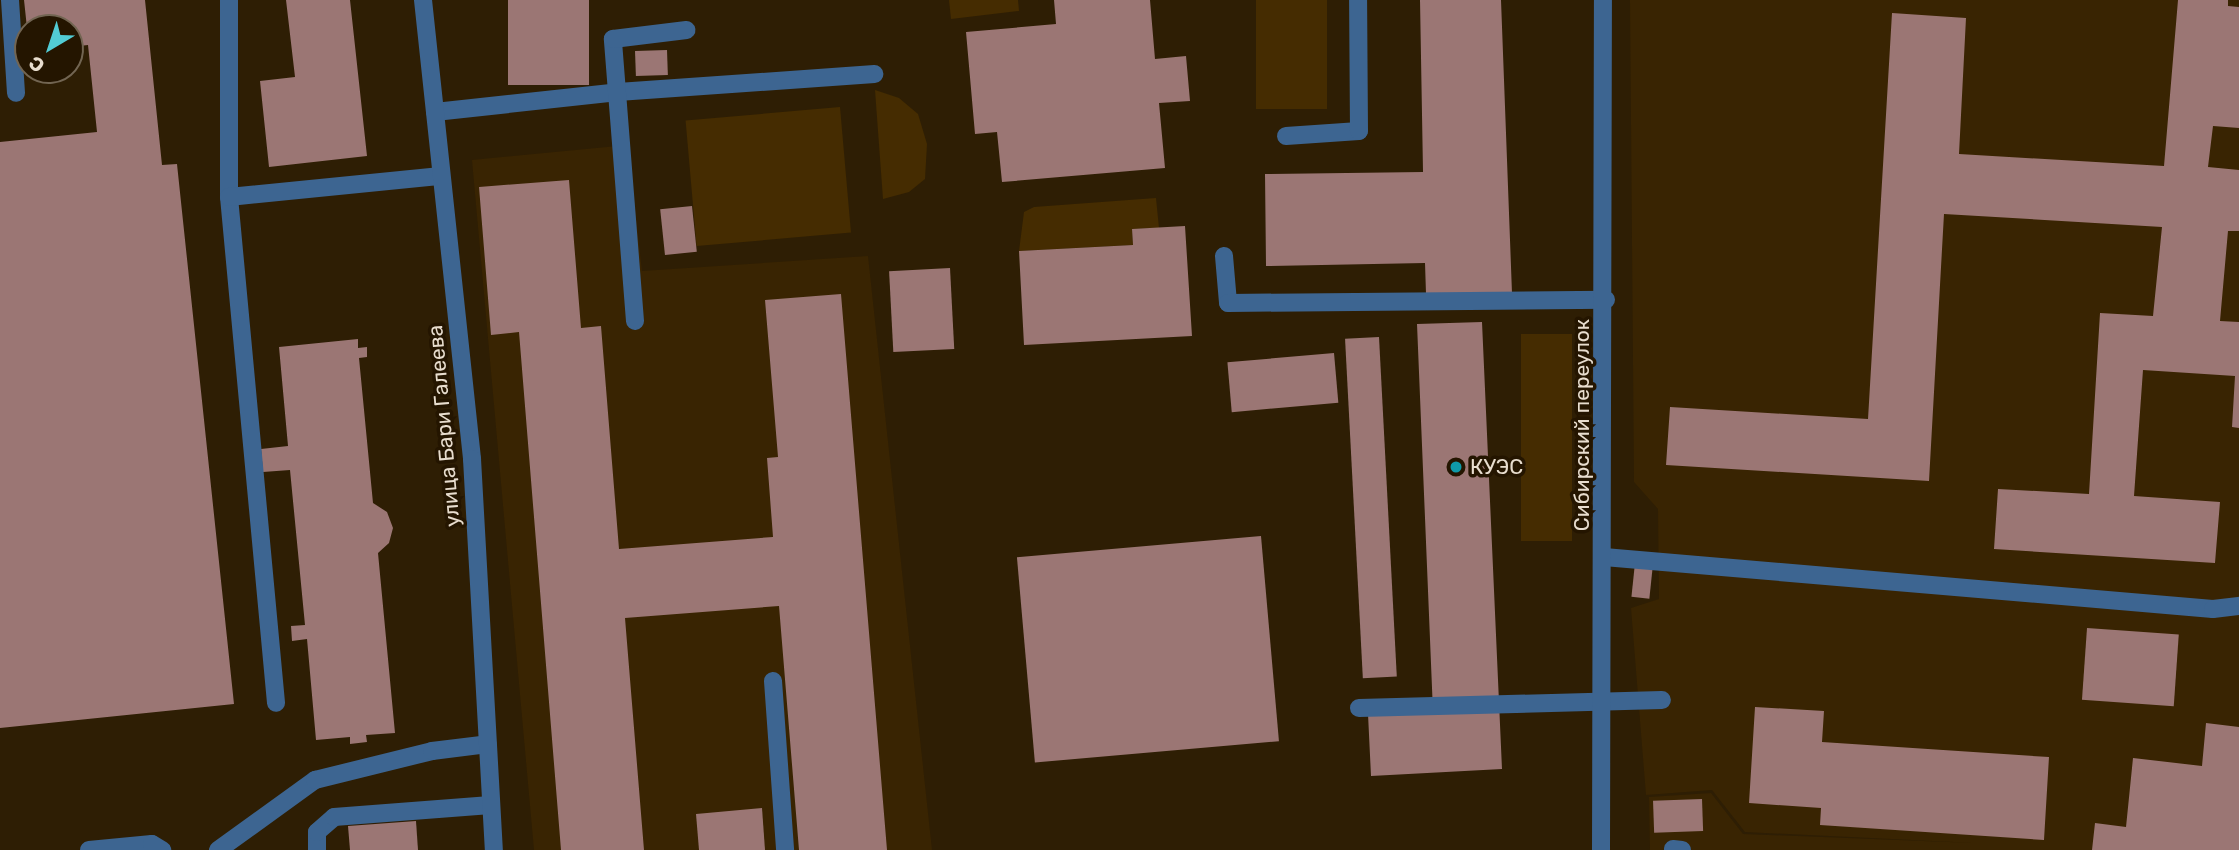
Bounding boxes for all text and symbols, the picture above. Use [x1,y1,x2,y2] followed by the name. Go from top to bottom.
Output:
[14,14,84,84] north arrow
[24,51,49,77] text: С
[1569,319,1595,531] street label: Сибирский переулок
[423,324,465,528] street label: улица Бари Галеева
[1470,454,1523,480] place label: КУЭС
[1448,459,1464,475] marker: КУЭС

